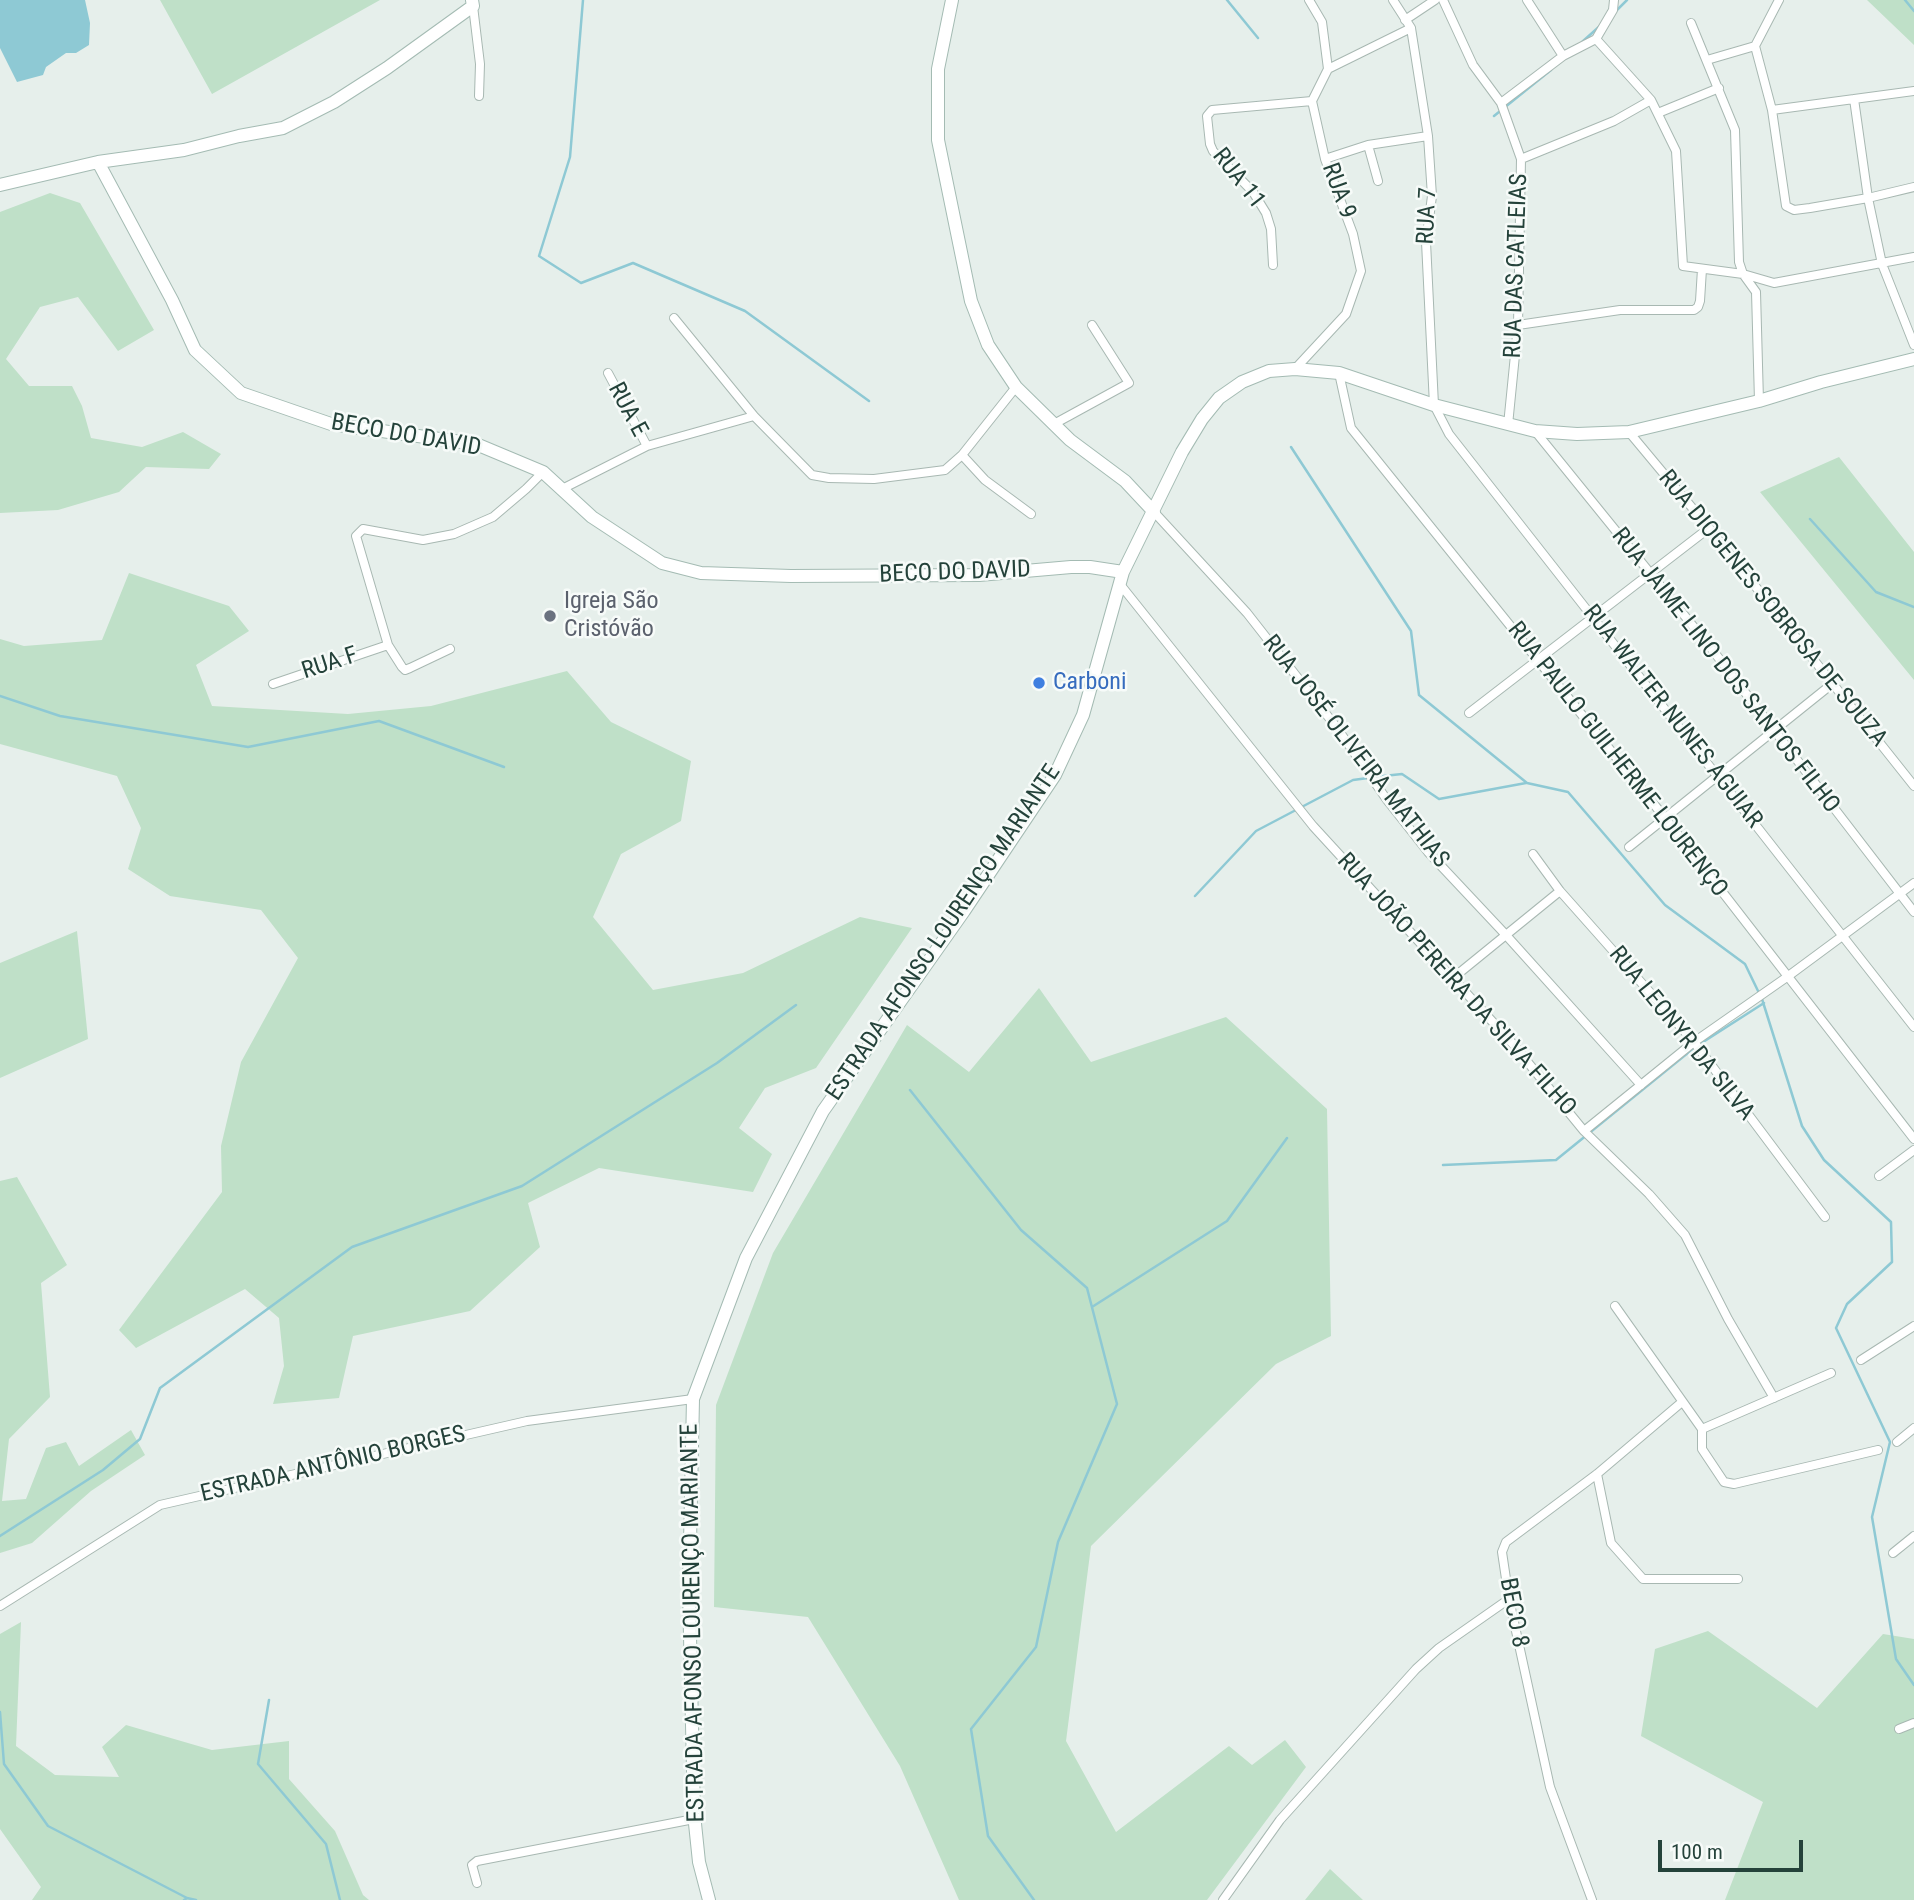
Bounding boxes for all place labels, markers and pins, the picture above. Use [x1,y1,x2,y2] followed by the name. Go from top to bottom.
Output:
[564,588,659,644] place label: Igreja São Cristóvão
[542,608,558,624] marker: Igreja São Cristóvão
[1053,669,1126,697] place label: Carboni
[1031,675,1047,691] marker: Carboni

